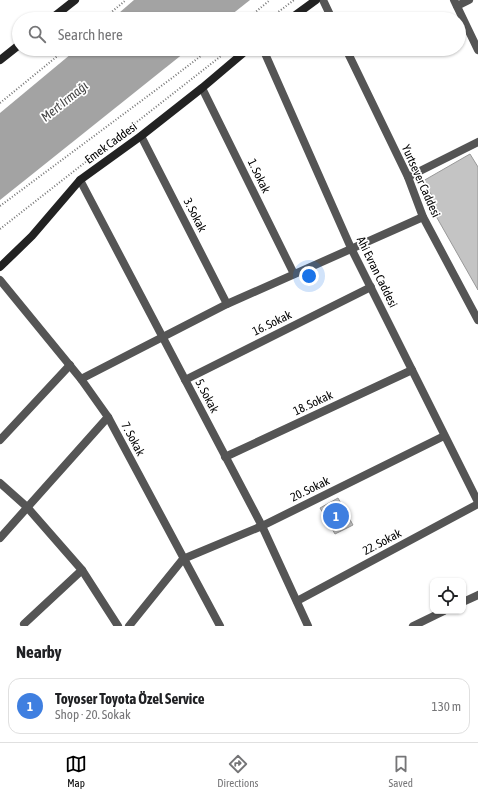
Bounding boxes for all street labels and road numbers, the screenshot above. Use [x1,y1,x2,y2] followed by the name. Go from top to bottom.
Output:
[82,119,140,167] street label: Emek Caddesi
[399,143,443,219] street label: Yurtsever Caddesi
[245,157,274,196] street label: 1. Sokak
[181,196,210,235] street label: 3. Sokak
[354,234,400,310] street label: Ahi Evran Caddesi
[250,307,295,338] street label: 16. Sokak
[192,377,222,416] street label: 5. Sokak
[291,388,336,418] street label: 18. Sokak
[118,420,148,459] street label: 7. Sokak
[288,473,333,504] street label: 20. Sokak
[360,526,404,558] street label: 22. Sokak

